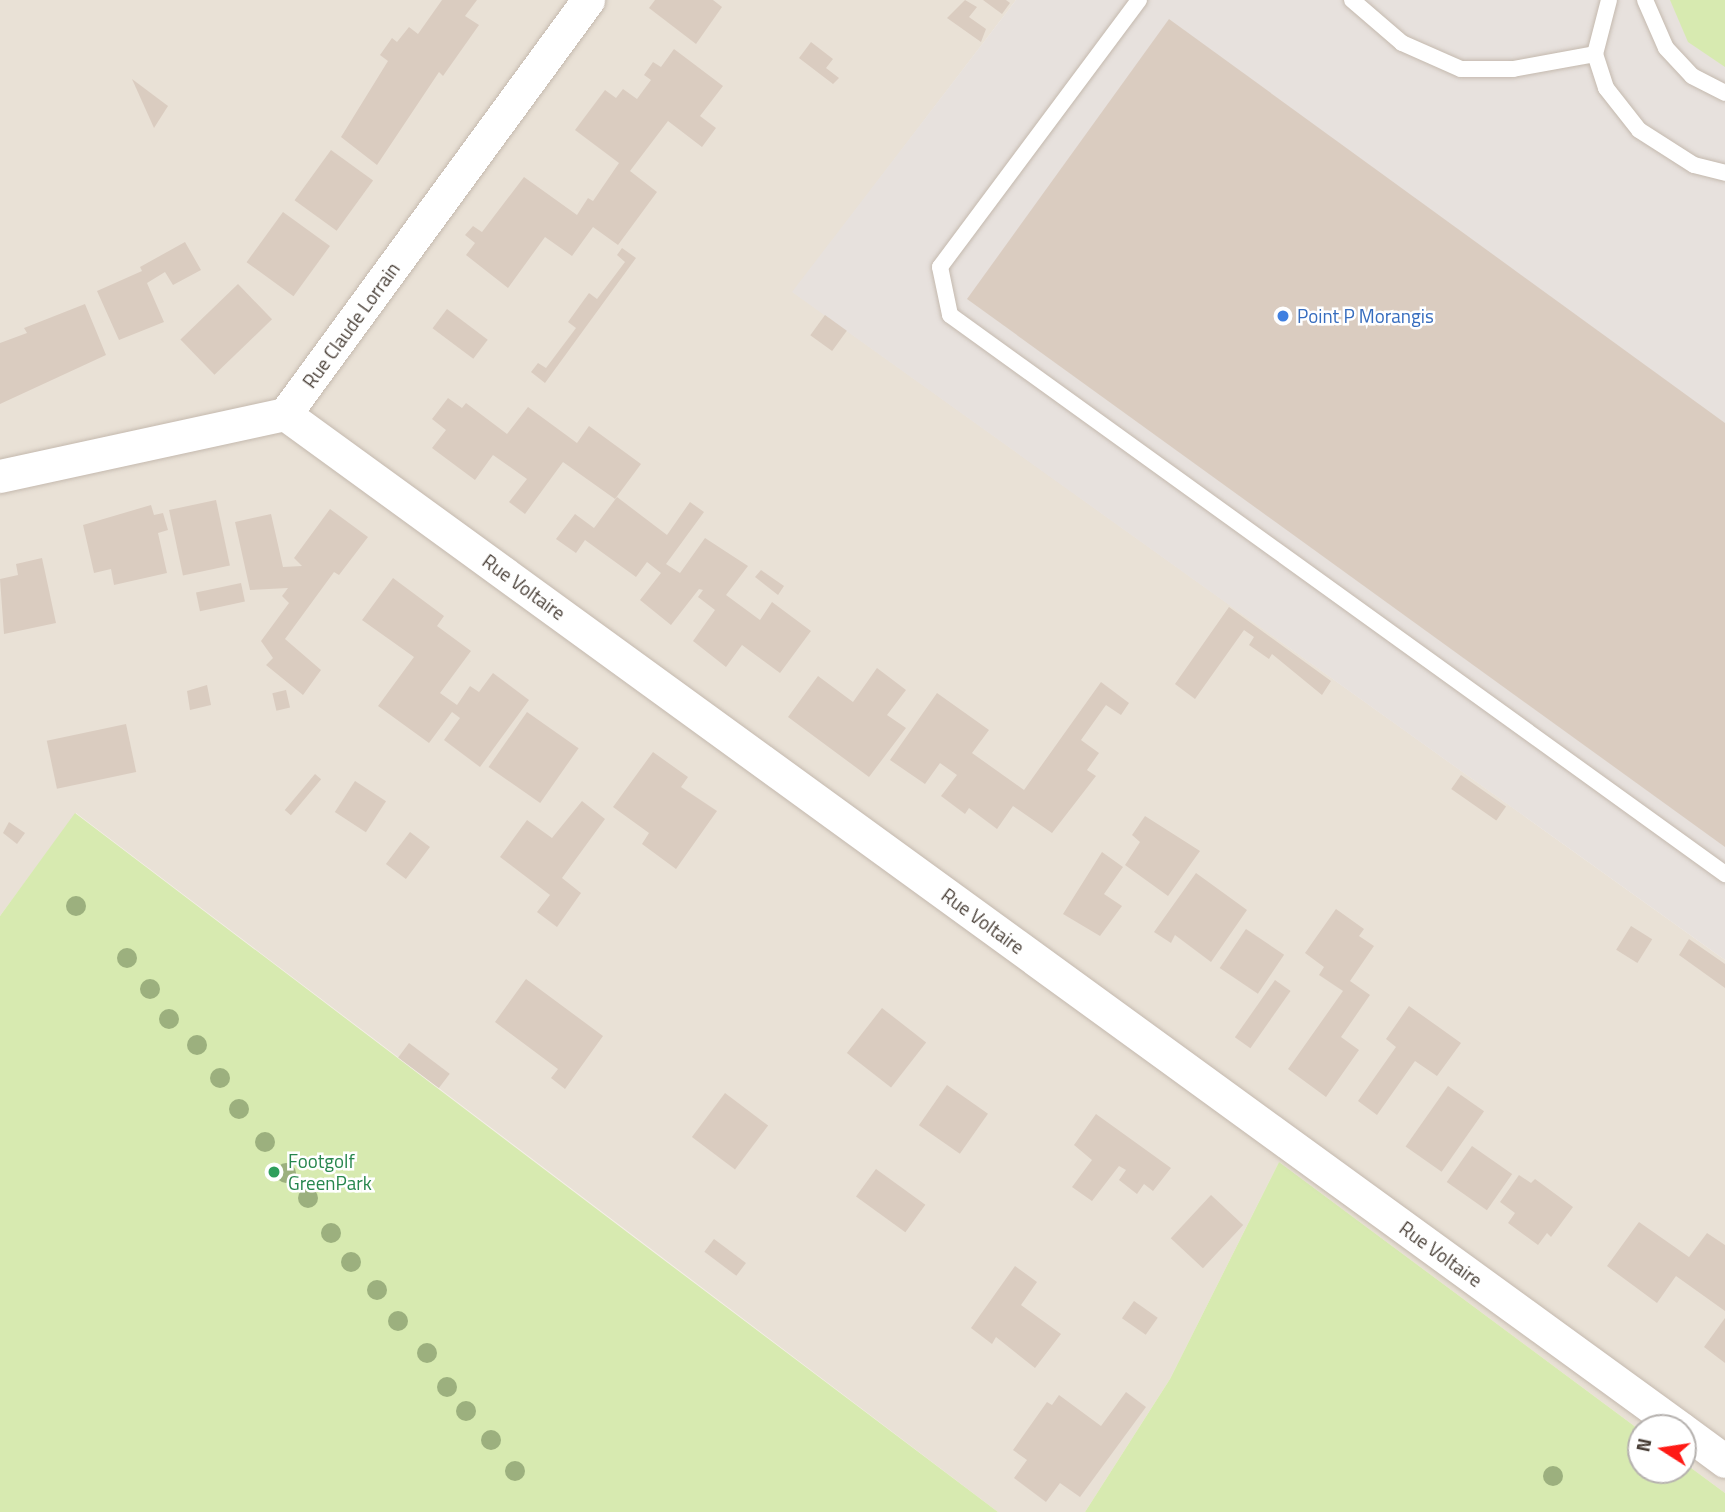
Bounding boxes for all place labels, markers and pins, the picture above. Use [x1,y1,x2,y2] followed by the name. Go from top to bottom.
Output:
[1297,305,1434,327] place label: Point P Morangis
[1275,308,1291,324] marker: Point P Morangis
[288,1150,372,1194] place label: Footgolf GreenPark
[266,1164,282,1180] marker: Footgolf GreenPark

